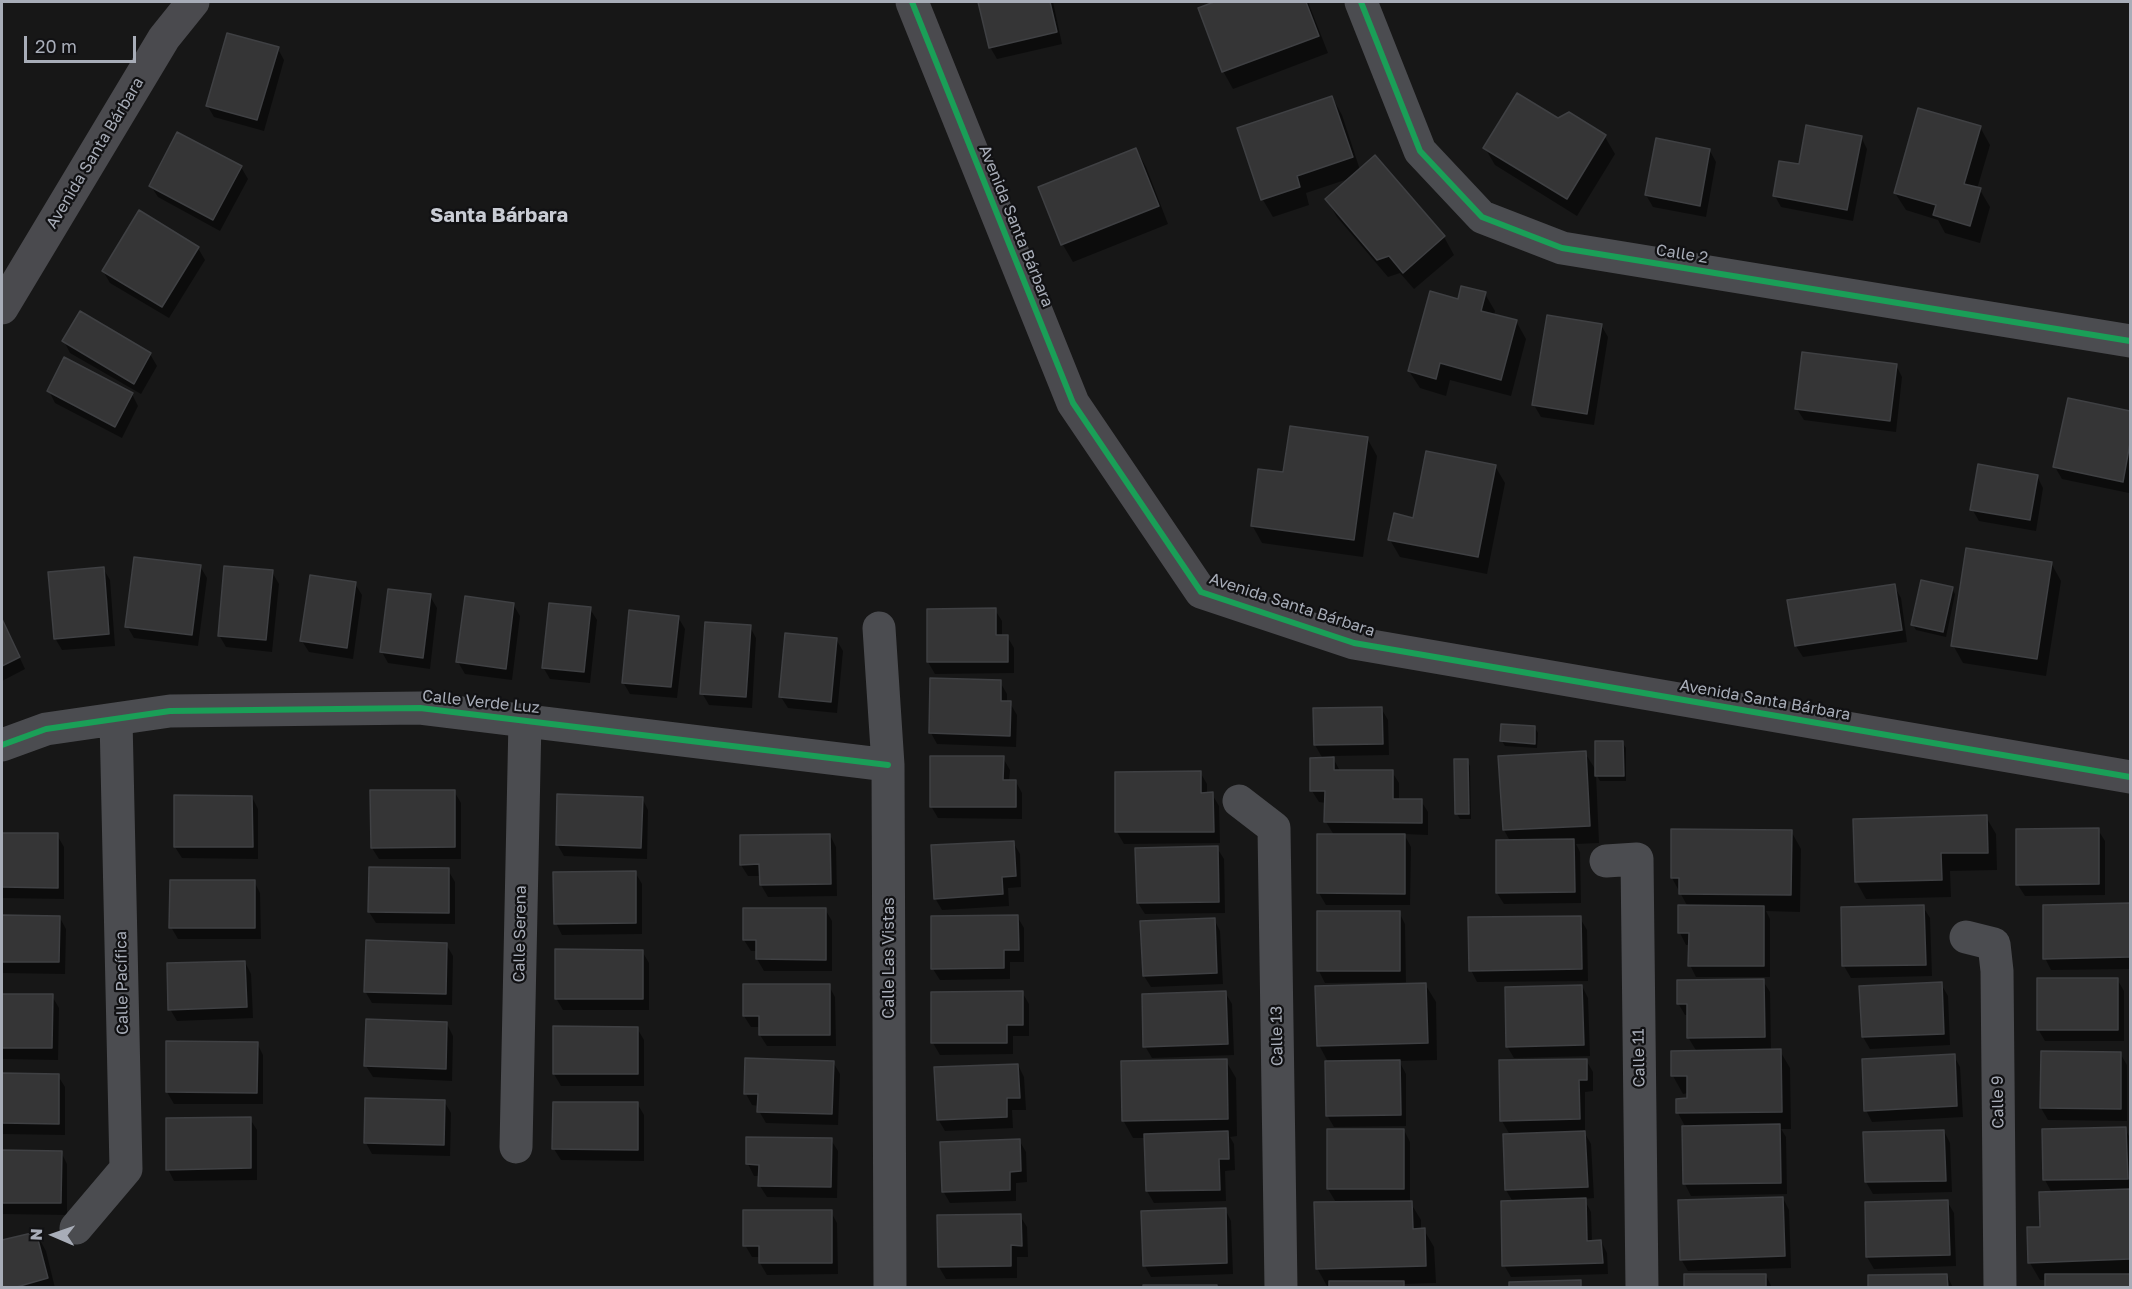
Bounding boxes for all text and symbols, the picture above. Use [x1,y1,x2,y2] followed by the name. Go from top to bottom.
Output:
[27,24,140,62] scale bar
[35,35,77,57] text: 20 m
[42,74,148,232] street label: Avenida Santa Bárbara
[975,142,1057,310] street label: Avenida Santa Bárbara
[430,204,568,228] district label: Santa Bárbara
[1655,240,1709,268] street label: Calle 2
[1207,569,1377,641] street label: Avenida Santa Bárbara
[1678,676,1852,724] street label: Avenida Santa Bárbara
[421,686,541,718] street label: Calle Verde Luz
[510,885,530,983] street label: Calle Serena
[879,897,899,1019] street label: Calle Las Vistas
[111,931,133,1035] street label: Calle Pacífica
[1267,1006,1287,1066] street label: Calle 13
[1629,1028,1649,1088] street label: Calle 11
[1988,1075,2008,1129] street label: Calle 9
[24,1205,84,1265] north arrow
[26,1228,46,1241] text: N

